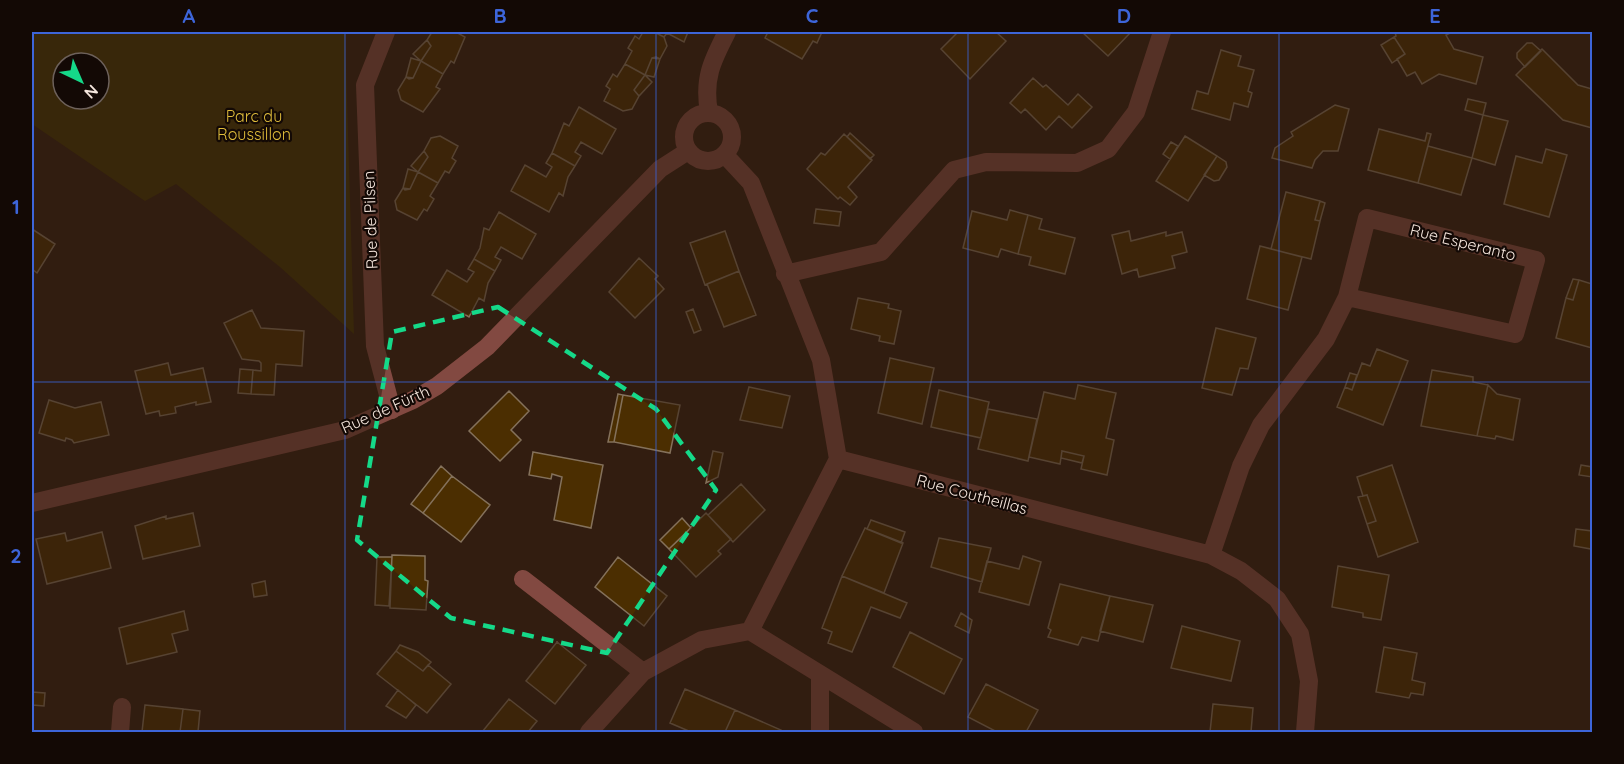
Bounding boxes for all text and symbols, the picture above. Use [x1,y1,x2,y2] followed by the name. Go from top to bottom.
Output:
[183,3,196,28] text: A
[493,3,507,28] text: B
[806,3,819,28] text: C
[1117,3,1131,28] text: D
[1429,3,1441,28] text: E
[51,51,111,111] north arrow
[80,81,103,103] text: N
[217,106,291,144] park label: Parc du Roussillon
[358,170,382,270] street label: Rue de Pilsen
[12,194,20,219] text: 1
[1408,219,1518,265] street label: Rue Esperanto
[338,381,432,437] street label: Rue de Fürth
[914,470,1030,518] street label: Rue Coutheillas
[10,543,22,568] text: 2

